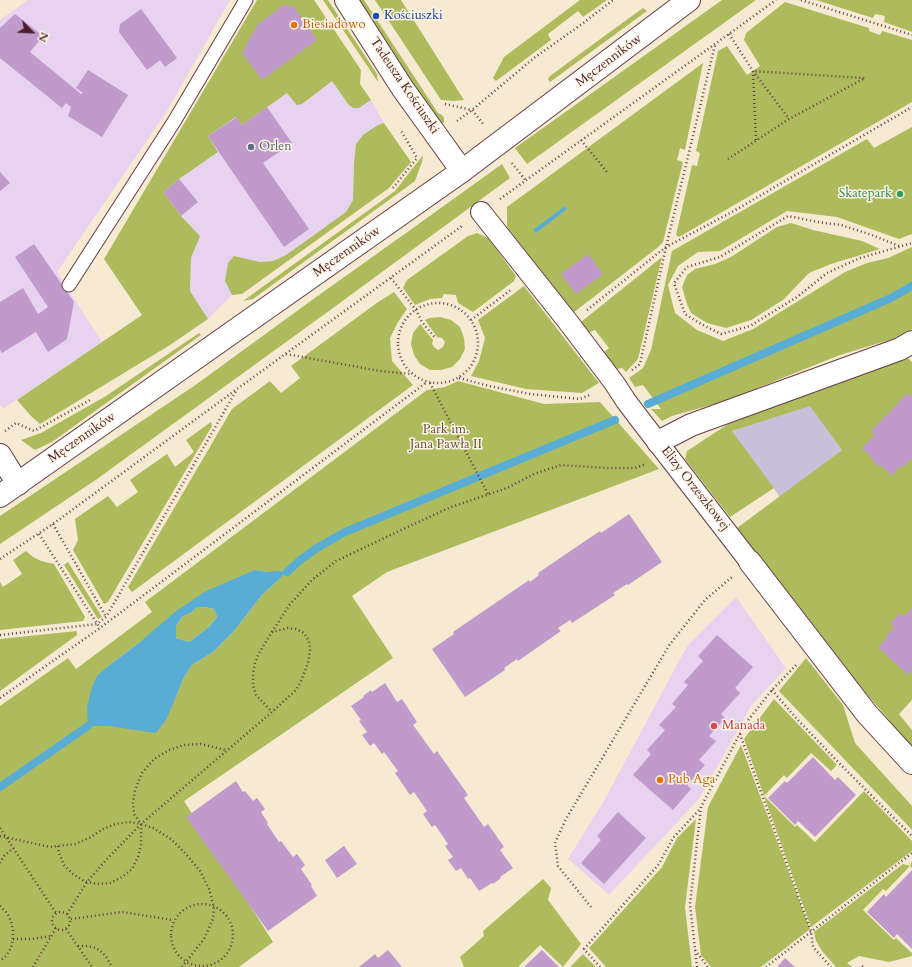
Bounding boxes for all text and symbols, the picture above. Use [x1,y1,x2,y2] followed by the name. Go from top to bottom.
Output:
[384,8,443,24] place label: Kościuszki
[371,11,381,21] marker: Kościuszki
[12,12,52,52] north arrow
[302,17,365,33] place label: Biesiadowo
[289,20,299,30] marker: Biesiadowo
[35,30,52,44] text: N
[573,31,645,91] street label: Męczenników
[366,35,442,137] street label: Tadeusza Kościuszki
[259,139,292,155] place label: Orlen
[246,142,256,152] marker: Orlen
[839,186,892,202] place label: Skatepark
[895,189,905,199] marker: Skatepark
[310,223,384,281] street label: Męczenników
[45,409,119,467] street label: Męczenników
[410,422,482,453] park label: Park im. Jana Pawła II
[657,444,733,534] street label: Elizy Orzeszkowej
[722,718,765,734] place label: Manada
[709,721,719,731] marker: Manada
[668,772,715,788] place label: Pub Aga
[655,775,665,785] marker: Pub Aga

